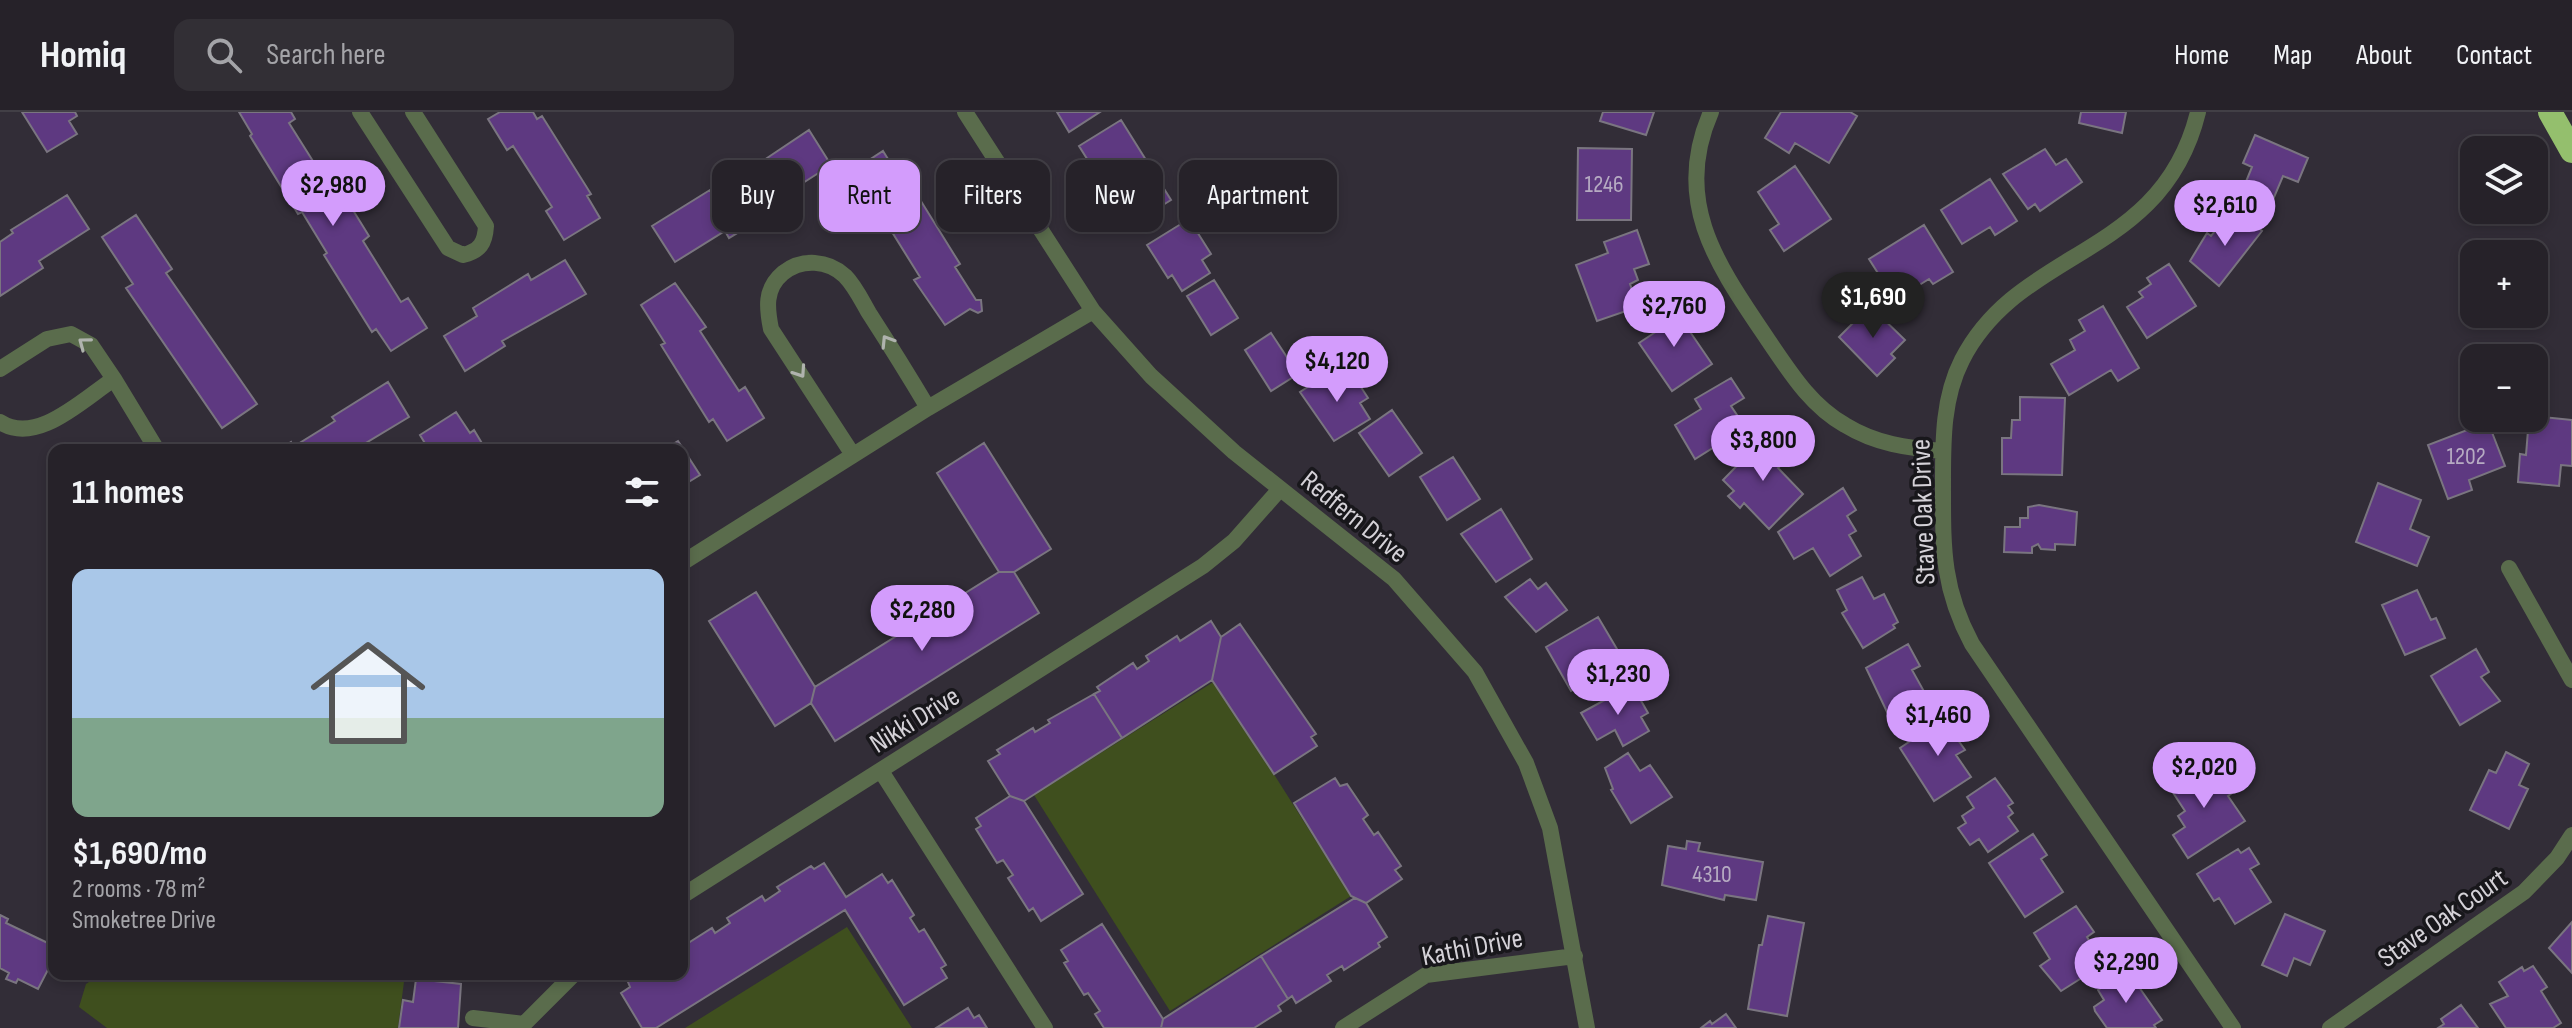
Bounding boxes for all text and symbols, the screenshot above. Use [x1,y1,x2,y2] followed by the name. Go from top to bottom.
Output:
[174,19,734,91] search box
[40,33,126,78] text: Homiq
[202,33,246,77] icon: search
[266,37,386,73] text: Search here
[2174,39,2229,72] text: Home
[2273,39,2312,72] text: Map
[2356,39,2412,72] text: About
[2456,39,2532,72] text: Contact
[2460,136,2548,432] map controls
[2460,136,2548,224] button: layers
[268,160,398,228] pin: $2,980
[712,160,803,232] chip: Buy
[819,160,920,232] chip: Rent
[936,160,1050,232] chip: Filters
[1066,160,1163,232] chip: New
[1179,160,1337,232] chip: Apartment
[299,170,367,201] text: $2,980
[1585,170,1623,199] house number: 1246
[2160,180,2290,248] pin: $2,610
[2192,190,2258,221] text: $2,610
[2460,240,2548,328] button: +
[1808,272,1938,340] pin: $1,690
[1609,281,1739,349] pin: $2,760
[1840,282,1906,313] text: $1,690
[1641,291,1707,322] text: $2,760
[882,335,897,350] one-way arrow
[1272,336,1402,404] pin: $4,120
[78,338,93,353] one-way arrow
[2460,344,2548,432] button: −
[1304,346,1370,377] text: $4,120
[790,364,805,378] one-way arrow
[1698,415,1828,483] pin: $3,800
[1729,425,1797,456] text: $3,800
[1904,439,1943,585] street label: Stave Oak Drive
[2446,442,2486,471] house number: 1202
[1294,464,1414,570] street label: Redfern Drive
[620,470,664,514] icon: filters
[72,472,184,513] text: 11 homes
[857,585,987,653] pin: $2,280
[889,595,955,626] text: $2,280
[296,621,440,765] icon: home
[1553,649,1683,717] pin: $1,230
[1585,659,1651,690] text: $1,230
[864,680,966,761] street label: Nikki Drive
[1873,690,2003,758] pin: $1,460
[1904,700,1972,731] text: $1,460
[2139,742,2269,810] pin: $2,020
[2171,752,2237,783] text: $2,020
[72,833,207,874] text: $1,690/mo
[1692,860,1732,889] house number: 4310
[2372,862,2514,975] street label: Stave Oak Court
[72,874,206,905] text: 2 rooms · 78 m²
[72,905,216,936] text: Smoketree Drive
[1419,922,1526,973] street label: Kathi Drive
[2061,937,2191,1005] pin: $2,290
[2093,947,2159,978] text: $2,290

